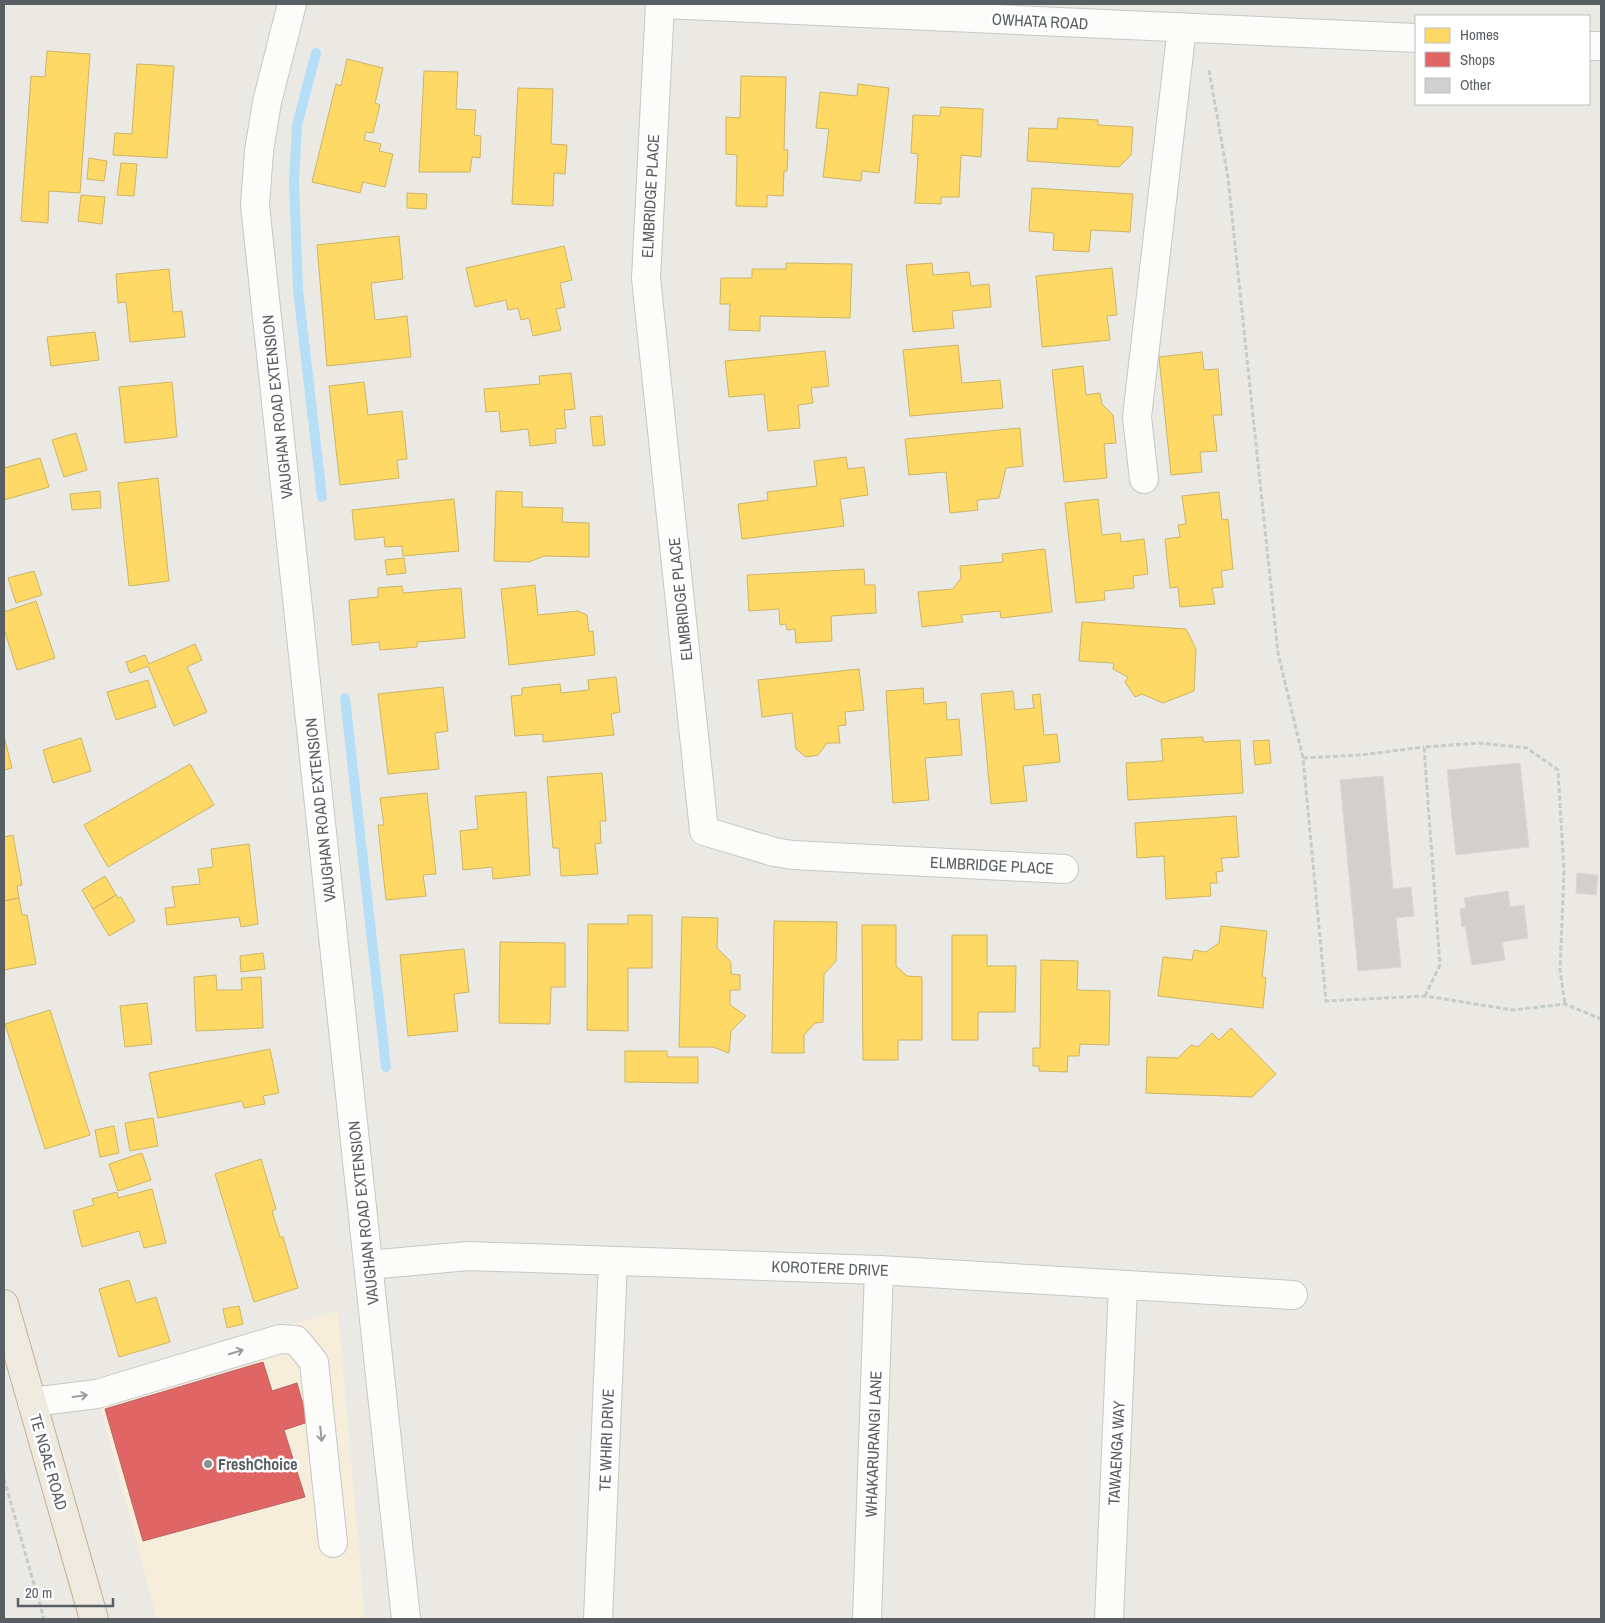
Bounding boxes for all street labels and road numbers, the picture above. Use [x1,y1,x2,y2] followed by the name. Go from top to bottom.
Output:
[991,7,1089,35] street label: OWHATA ROAD
[636,134,664,258] street label: ELMBRIDGE PLACE
[256,314,298,500] street label: VAUGHAN ROAD EXTENSION
[663,536,697,662] street label: ELMBRIDGE PLACE
[299,717,341,903] street label: VAUGHAN ROAD EXTENSION
[930,851,1054,879] street label: ELMBRIDGE PLACE
[342,1120,384,1306] street label: VAUGHAN ROAD EXTENSION
[771,1255,889,1281] street label: KOROTERE DRIVE
[859,1370,887,1518] street label: WHAKARURANGI LANE
[593,1388,619,1492] street label: TE WHIRI DRIVE
[1102,1400,1130,1506] street label: TAWAENGA WAY
[25,1411,73,1513] street label: TE NGAE ROAD

